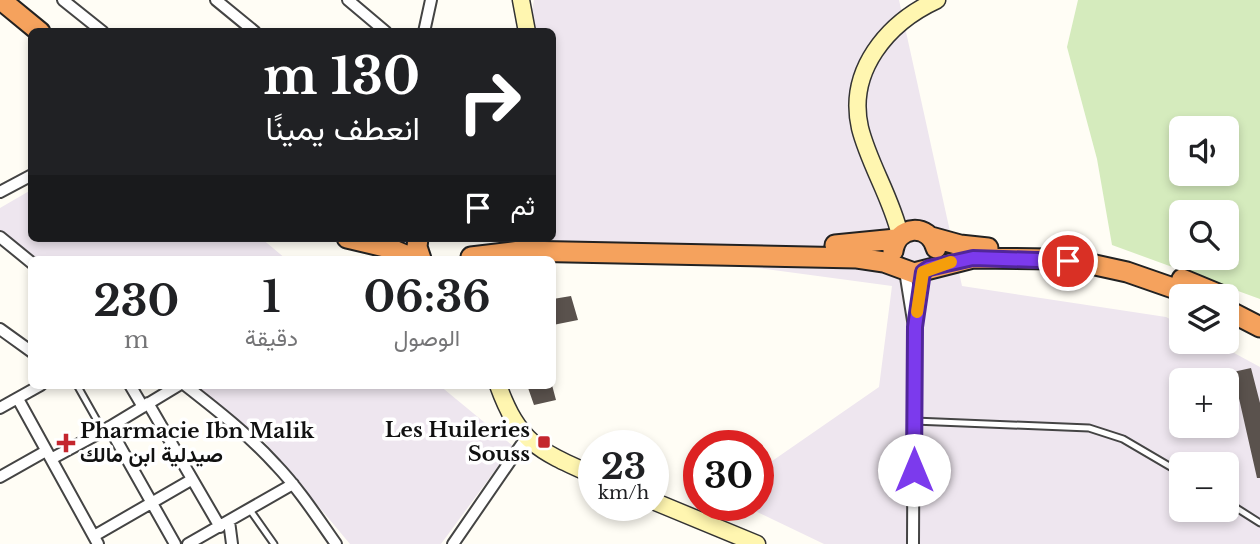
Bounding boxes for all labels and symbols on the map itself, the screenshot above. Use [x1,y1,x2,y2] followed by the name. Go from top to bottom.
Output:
[1038,231,1098,291] pin
[385,417,530,467] place label: Les Huileries Souss
[80,418,315,468] place label: Pharmacie Ibn Malik صيدلية ابن مالك
[683,430,774,521] speed limit sign: 30
[877,433,951,507] position arrow
[536,434,552,450] marker: Les Huileries Souss
[58,435,74,451] marker: Pharmacie Ibn Malik صيدلية ابن مالك

